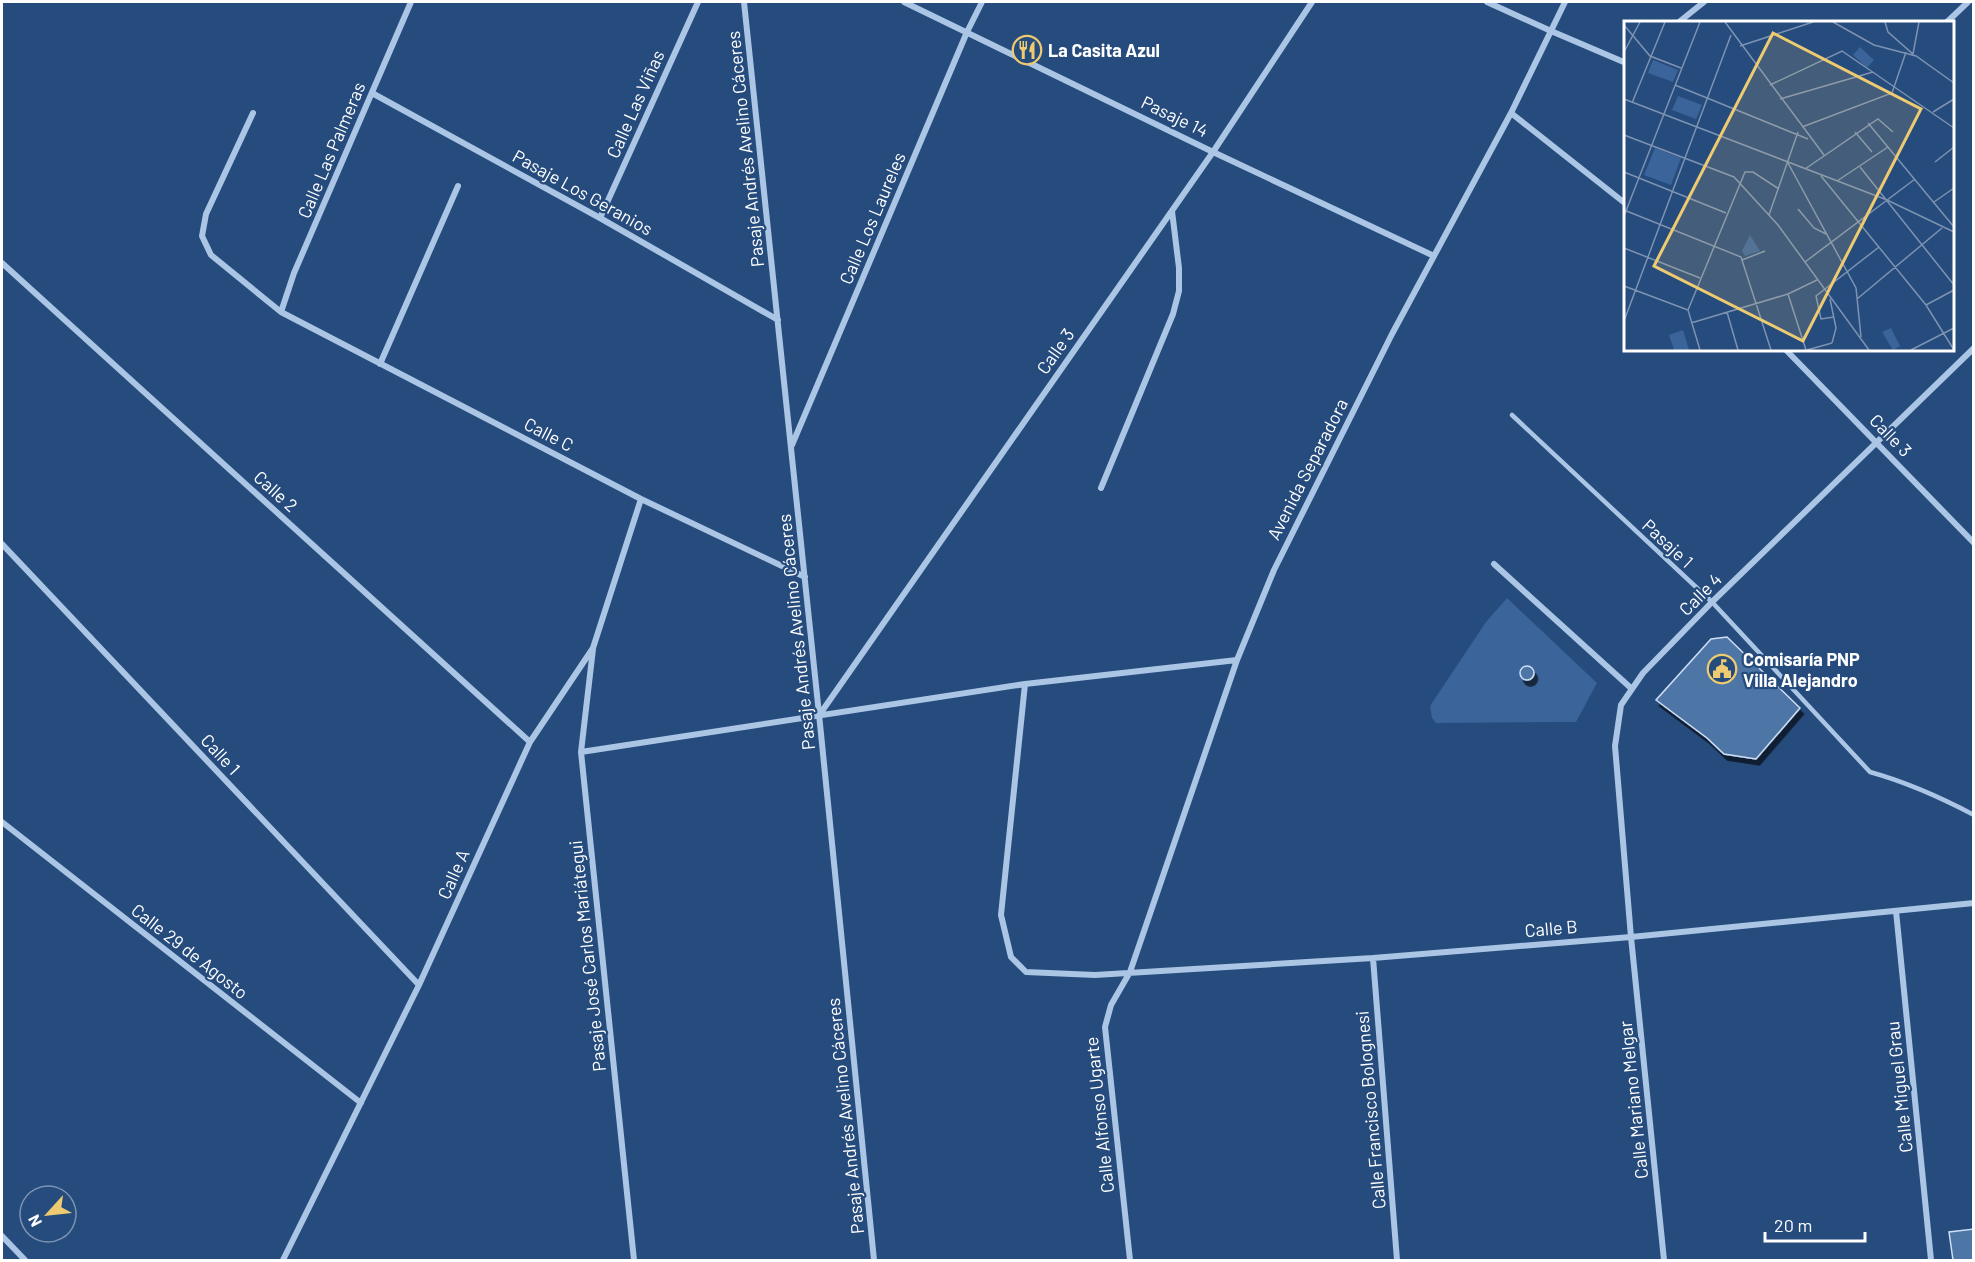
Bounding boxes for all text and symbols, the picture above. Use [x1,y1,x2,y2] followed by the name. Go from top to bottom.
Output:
[1624,21,1954,351] inset map
[722,30,768,268] street label: Pasaje Andrés Avelino Cáceres
[1011,34,1043,66] restaurant icon: La Casita Azul
[1048,39,1160,61] place label: La Casita Azul
[601,47,669,161] street label: Calle Las Viñas
[292,79,370,221] street label: Calle Las Palmeras
[1138,90,1212,142] street label: Pasaje 14
[509,144,657,240] street label: Pasaje Los Geranios
[834,149,910,287] street label: Calle Los Laureles
[1031,324,1079,378] street label: Calle 3
[1262,395,1352,543] street label: Avenida Separadora
[1865,409,1917,461] street label: Calle 3
[521,412,577,456] street label: Calle C
[250,466,302,516] street label: Calle 2
[773,513,819,751] street label: Pasaje Andrés Avelino Cáceres
[1638,514,1698,572] street label: Pasaje 1
[1674,568,1726,620] street label: Calle 4
[1743,648,1860,691] place label: Comisaría PNP Villa Alejandro
[1706,653,1738,685] public building icon: Comisaría PNP Villa Alejandro
[197,729,245,779] street label: Calle 1
[564,839,610,1073] street label: Pasaje José Carlos Mariátegui
[432,846,474,902] street label: Calle A
[127,899,253,1003] street label: Calle 29 de Agosto
[1524,915,1578,941] street label: Calle B
[822,997,868,1235] street label: Pasaje Andrés Avelino Cáceres
[1350,1010,1390,1210] street label: Calle Francisco Bolognesi
[1614,1019,1652,1180] street label: Calle Mariano Melgar
[1881,1020,1917,1154] street label: Calle Miguel Grau
[1080,1036,1118,1194] street label: Calle Alfonso Ugarte
[18,1184,78,1244] north arrow
[1765,1205,1866,1243] scale bar
[23,1212,45,1230] text: N
[1774,1214,1812,1236] text: 20 m

